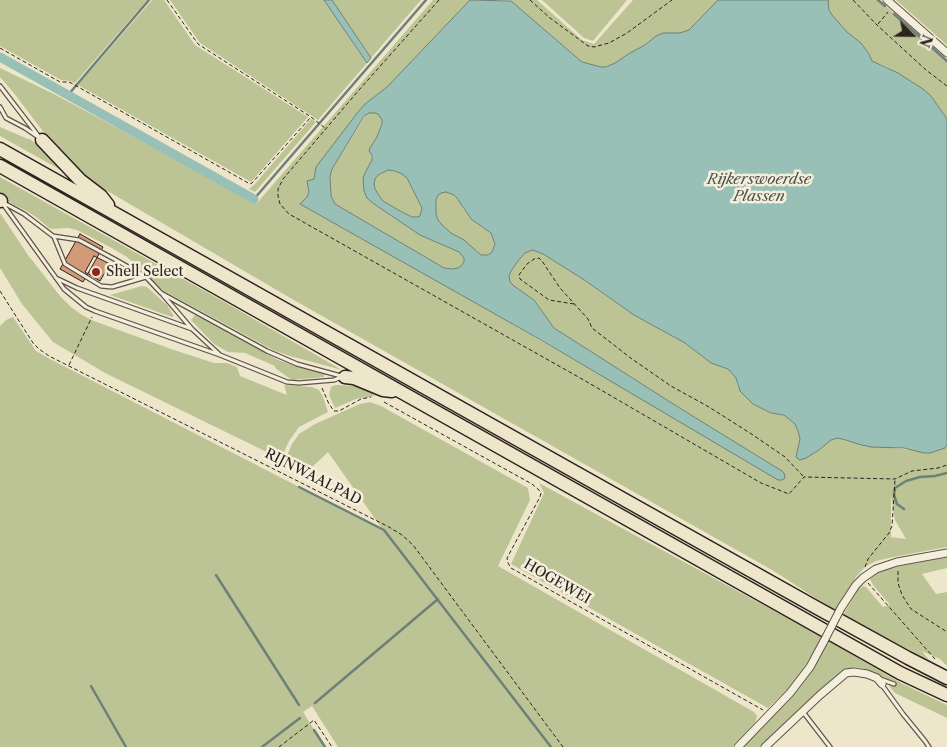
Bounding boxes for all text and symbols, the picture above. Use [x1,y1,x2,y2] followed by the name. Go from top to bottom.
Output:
[887,10,937,60] north arrow
[915,32,936,50] text: N
[707,171,811,206] water label: Rijkerswoerdse Plassen
[106,264,184,280] place label: Shell Select
[90,266,102,278] marker: Shell Select
[262,445,364,509] street label: RIJNWAALPAD
[520,556,594,608] street label: HOGEWEI

